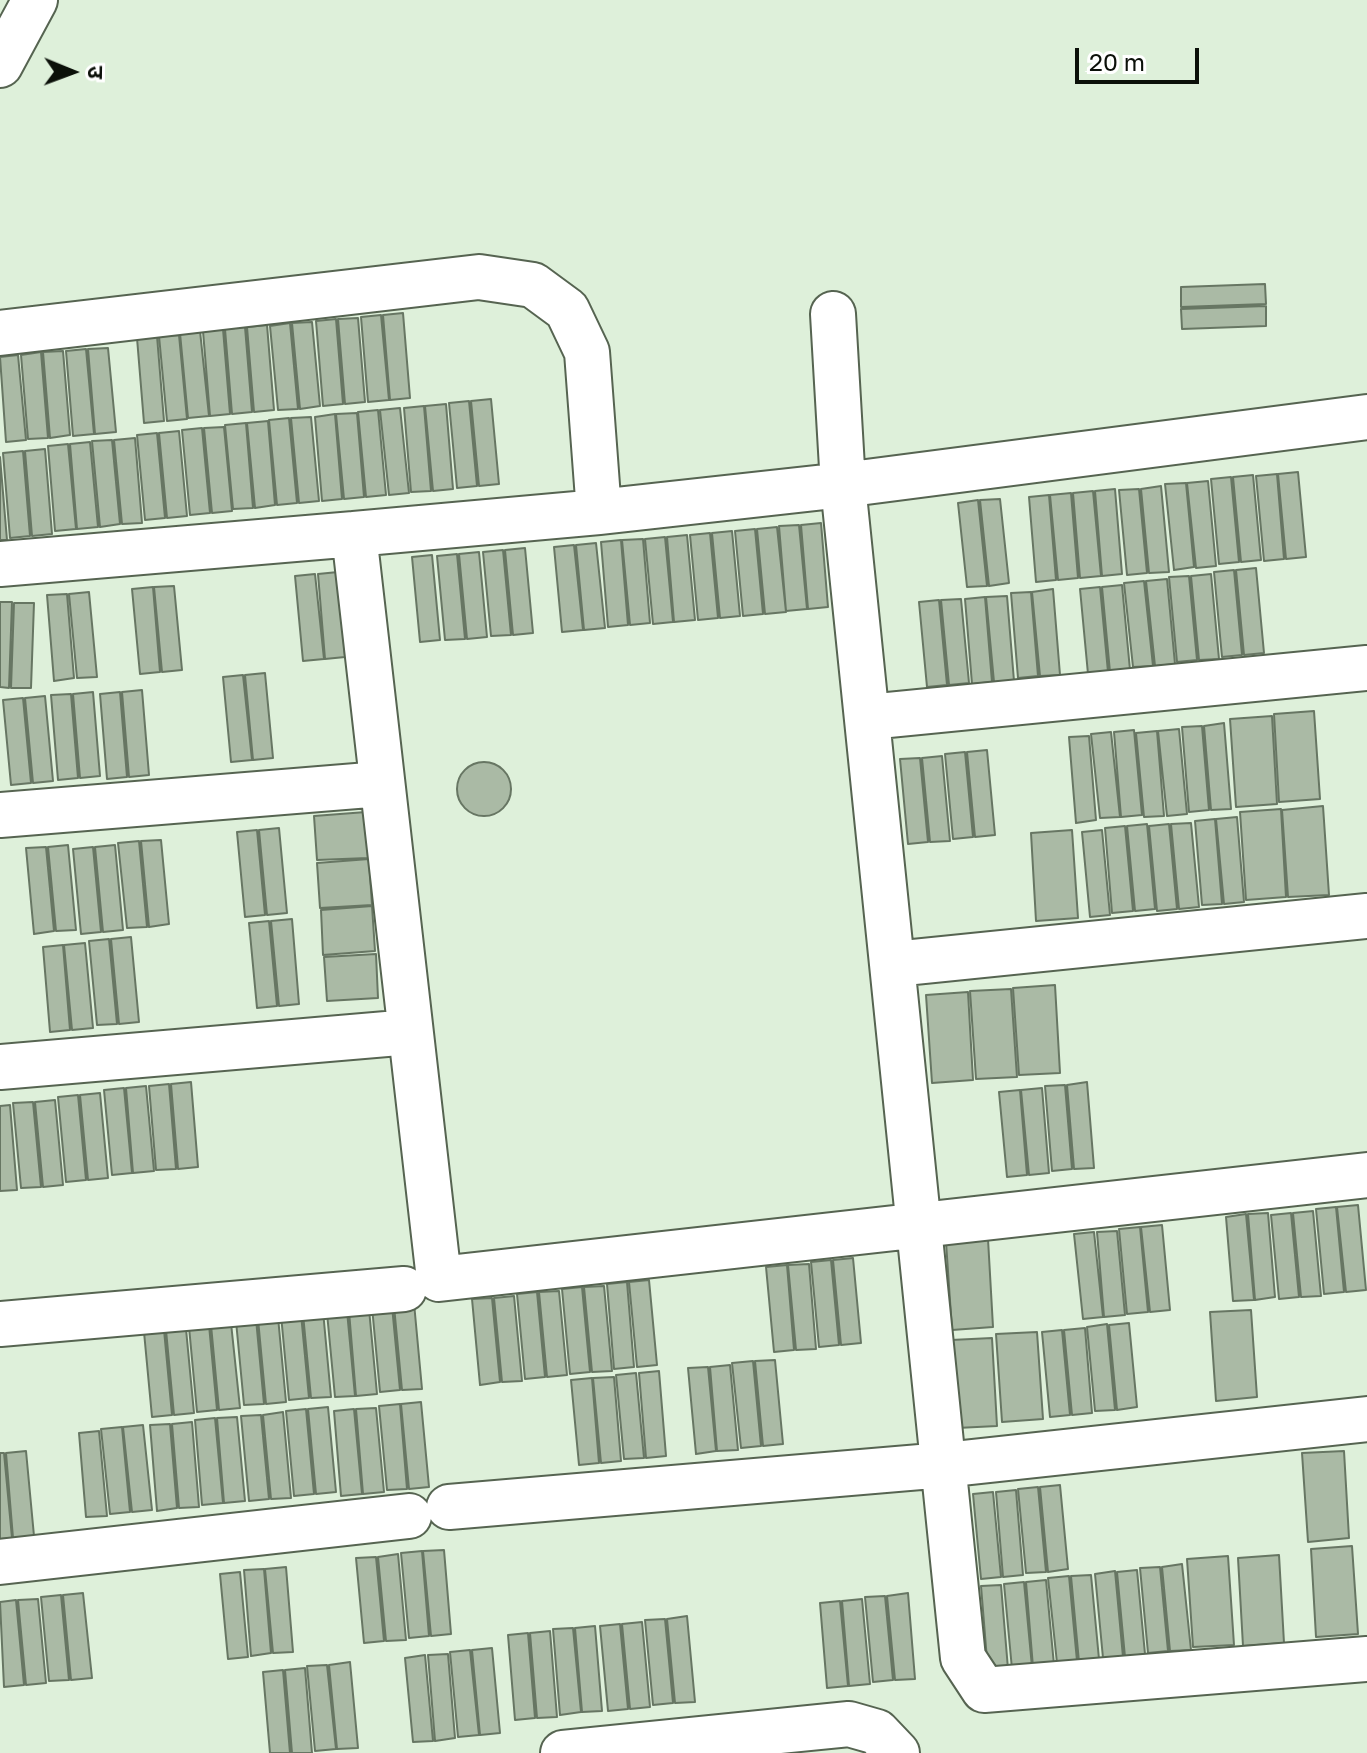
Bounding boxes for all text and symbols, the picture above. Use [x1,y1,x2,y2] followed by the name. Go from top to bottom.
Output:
[32,32,112,112] north arrow
[1079,32,1203,82] scale bar
[1089,47,1145,76] text: 20 m
[83,66,110,79] text: उ

